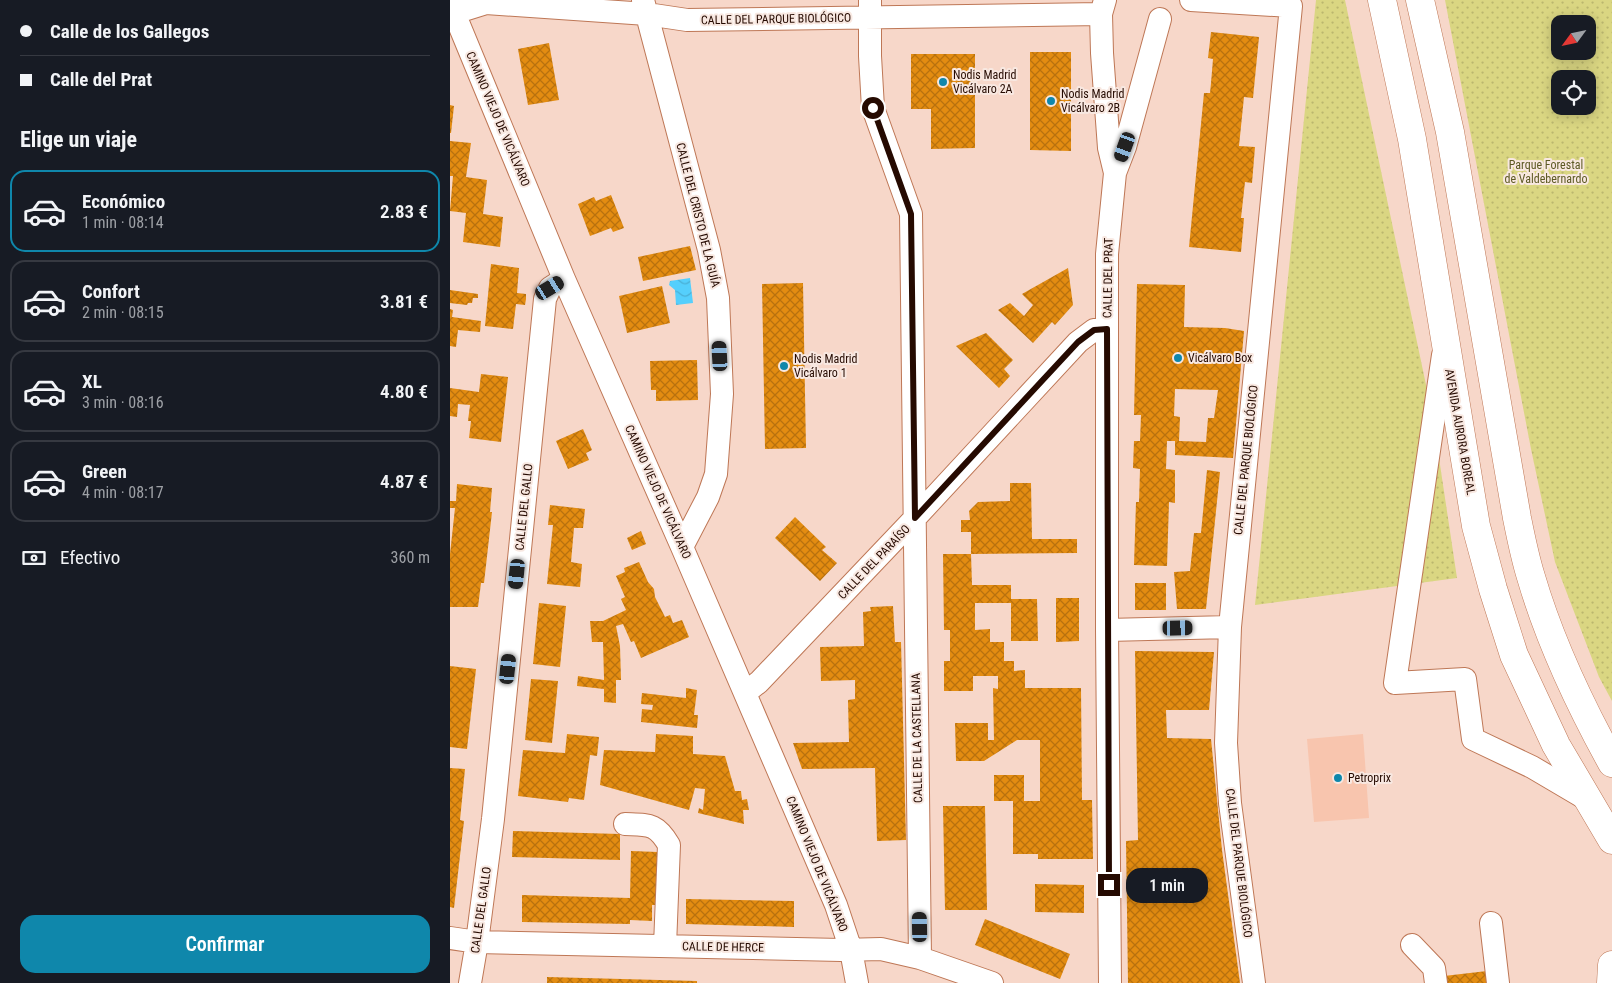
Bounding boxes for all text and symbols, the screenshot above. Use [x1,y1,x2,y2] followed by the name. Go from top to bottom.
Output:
[701,10,851,27] street label: CALLE DEL PARQUE BIOLÓGICO
[1551,15,1596,60] north arrow
[1551,15,1596,115] map controls
[50,20,209,43] text: Calle de los Gallegos
[463,49,534,189] street label: CAMINO VIEJO DE VICÁLVARO
[50,68,152,91] text: Calle del Prat
[953,68,1017,96] place label: Nodis Madrid Vicálvaro 2A
[1551,70,1596,115] button: locate
[937,76,949,88] marker: Nodis Madrid Vicálvaro 2A
[1061,87,1125,115] place label: Nodis Madrid Vicálvaro 2B
[1045,95,1057,107] marker: Nodis Madrid Vicálvaro 2B
[862,97,884,119] route start
[20,127,137,152] text: Elige un viaje
[1112,130,1137,164] car
[673,141,724,289] street label: CALLE DEL CRISTO DE LA GUÍA
[1504,158,1588,186] park label: Parque Forestal de Valdebernardo
[22,189,67,234] icon: car
[82,190,165,213] text: Económico
[380,200,428,223] text: 2.83 €
[82,213,164,232] text: 1 min · 08:14
[1100,238,1116,318] street label: CALLE DEL PRAT
[533,274,566,302] car
[22,279,67,324] icon: car
[82,280,140,303] text: Confort
[380,290,428,313] text: 3.81 €
[82,303,164,322] text: 2 min · 08:15
[711,341,728,371] car
[1188,351,1252,365] place label: Vicálvaro Box
[794,352,858,380] place label: Nodis Madrid Vicálvaro 1
[1172,352,1184,364] marker: Vicálvaro Box
[778,360,790,372] marker: Nodis Madrid Vicálvaro 1
[1442,368,1478,496] street label: AVENIDA AURORA BOREAL
[22,369,67,414] icon: car
[82,370,102,393] text: XL
[380,380,428,403] text: 4.80 €
[1230,384,1261,535] street label: CALLE DEL PARQUE BIOLÓGICO
[82,393,164,412] text: 3 min · 08:16
[622,422,695,561] street label: CAMINO VIEJO DE VICÁLVARO
[22,459,67,504] icon: car
[82,460,127,483] text: Green
[512,463,536,551] street label: CALLE DEL GALLO
[380,470,428,493] text: 4.87 €
[82,483,164,502] text: 4 min · 08:17
[834,521,913,602] street label: CALLE DEL PARAÍSO
[20,544,48,572] icon: cash
[60,546,120,569] text: Efectivo
[391,548,430,567] text: 360 m
[507,558,526,590] car
[1162,620,1193,636] car
[498,653,517,685] car
[909,673,925,803] street label: CALLE DE LA CASTELLANA
[1348,771,1391,785] place label: Petroprix
[1332,772,1344,784] marker: Petroprix
[1223,787,1256,938] street label: CALLE DEL PARQUE BIOLÓGICO
[783,794,852,934] street label: CAMINO VIEJO DE VICÁLVARO
[468,866,494,954] street label: CALLE DEL GALLO
[1126,868,1209,902] callout: 1 min
[1098,874,1120,896] route end
[1149,876,1185,895] text: 1 min
[912,912,927,942] car
[20,915,430,973] button: Confirmar
[682,939,764,955] street label: CALLE DE HERCE

